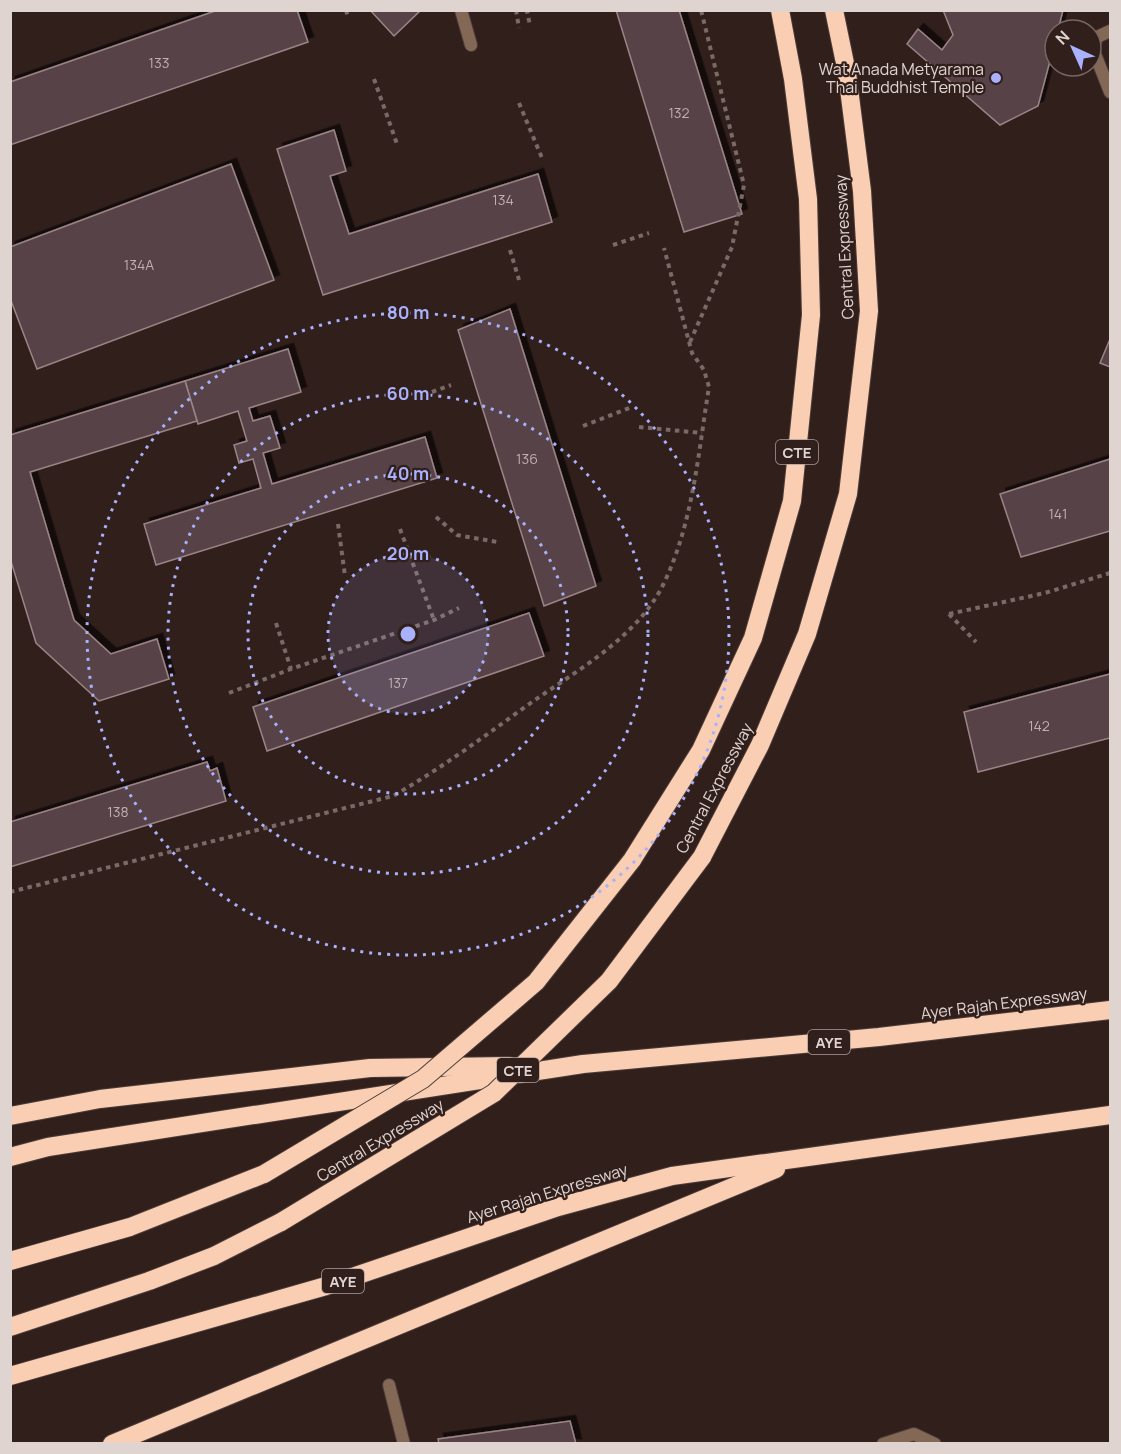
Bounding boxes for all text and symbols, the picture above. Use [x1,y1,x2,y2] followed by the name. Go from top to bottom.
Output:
[1043,18,1103,78] north arrow
[1051,26,1074,49] text: N
[149,53,169,72] house number: 133
[818,58,984,98] place label: Wat Anada Metyarama Thai Buddhist Temple
[989,71,1003,85] marker: Wat Anada Metyarama Thai Buddhist Temple
[668,103,690,122] house number: 132
[829,174,859,320] street label: Central Expressway
[492,190,514,209] house number: 134
[124,255,154,274] house number: 134A
[387,300,429,324] text: 80 m
[387,381,429,405] text: 60 m
[776,440,818,464] road number: CTE
[516,449,538,468] house number: 136
[387,461,429,485] text: 40 m
[1048,504,1068,523] house number: 141
[387,541,429,565] text: 20 m
[398,624,418,644] centre of rings
[388,673,408,692] house number: 137
[1028,716,1050,735] house number: 142
[670,718,758,857] street label: Central Expressway
[107,802,129,821] house number: 138
[920,982,1089,1024] street label: Ayer Rajah Expressway
[808,1030,850,1054] road number: AYE
[497,1058,539,1082] road number: CTE
[312,1093,448,1187] street label: Central Expressway
[464,1158,631,1228] street label: Ayer Rajah Expressway
[322,1269,364,1293] road number: AYE

